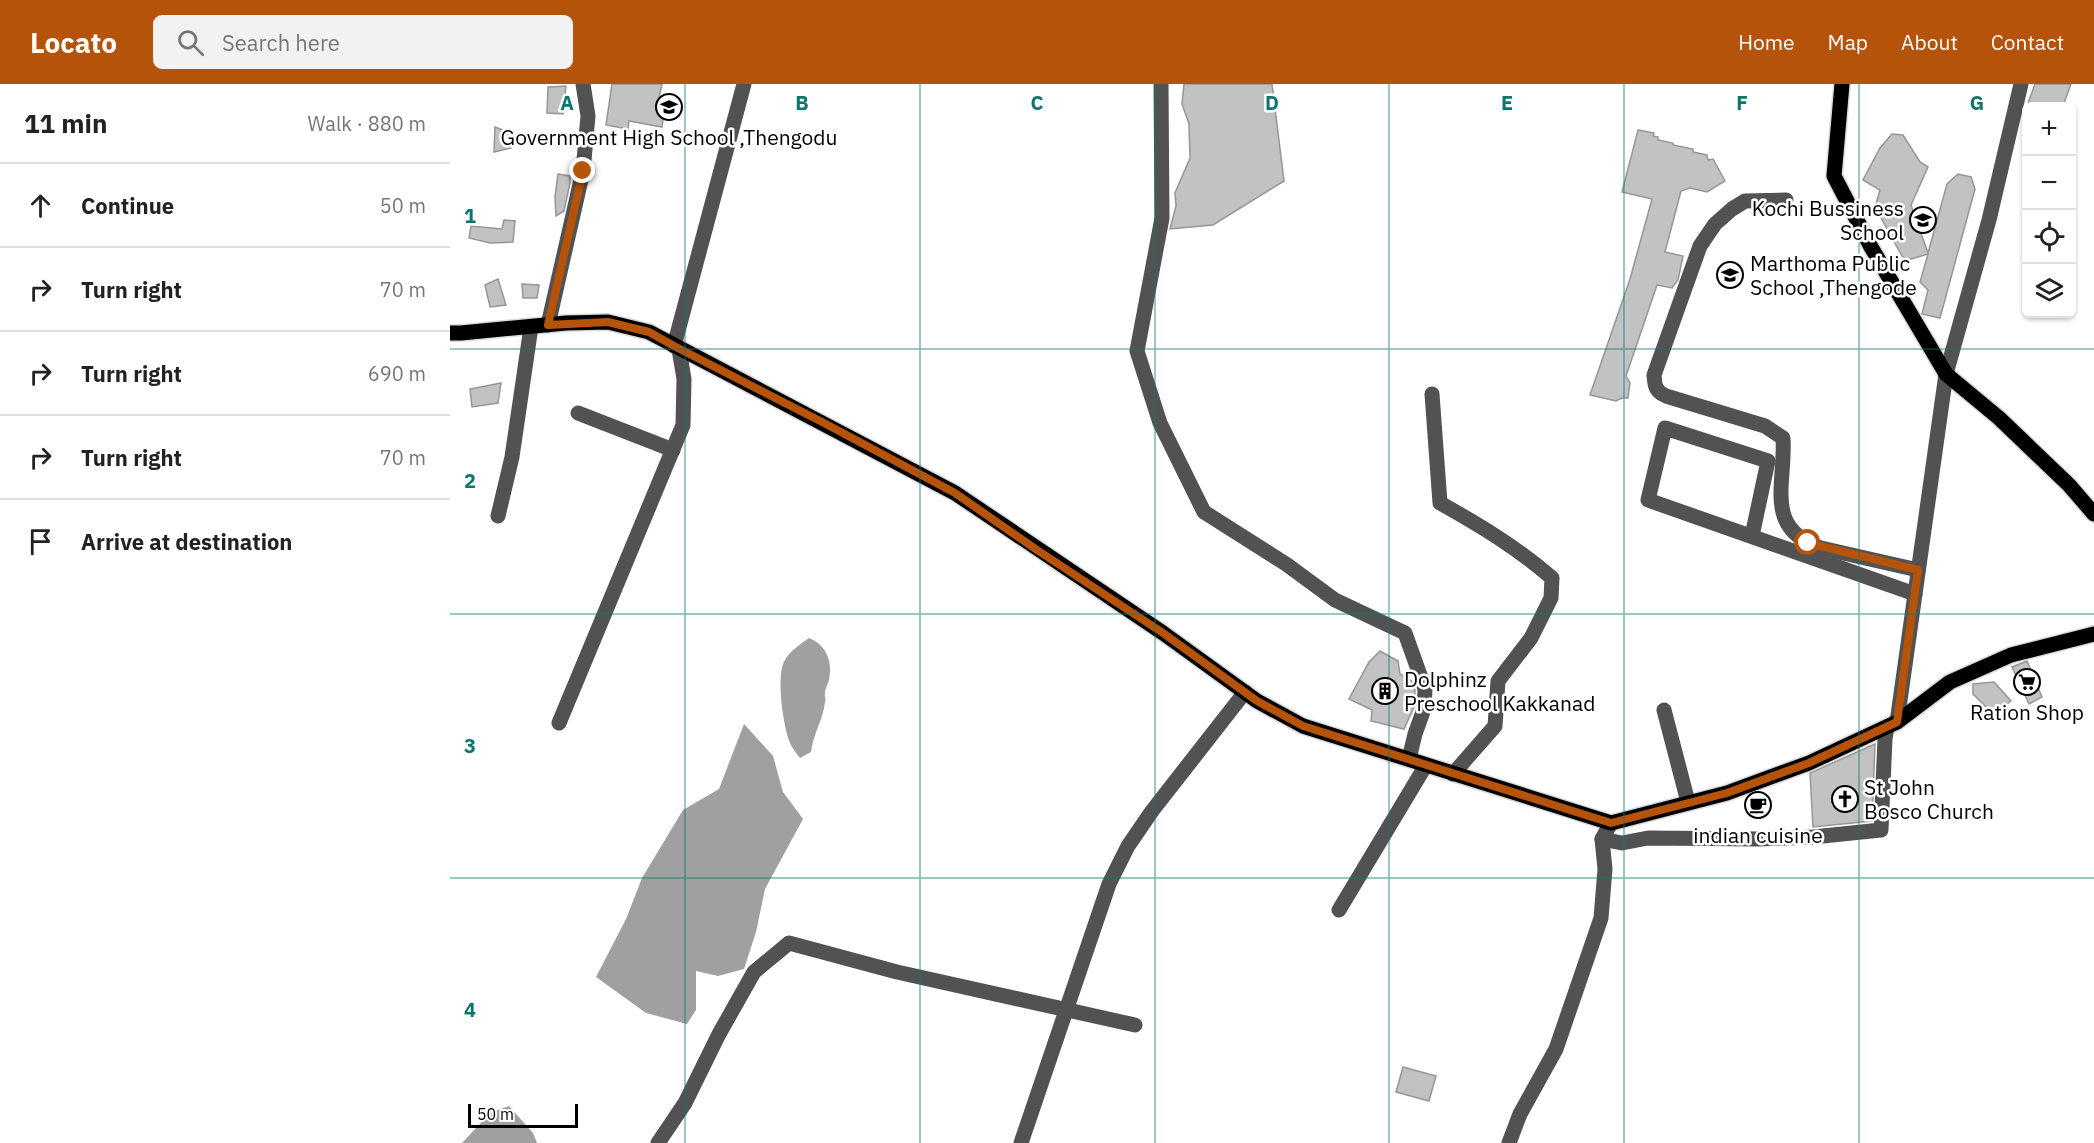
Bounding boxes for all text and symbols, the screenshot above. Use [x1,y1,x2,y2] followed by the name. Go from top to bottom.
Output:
[153,15,573,69] search box
[30,24,117,61] text: Locato
[174,26,207,59] icon: search
[222,28,340,57] text: Search here
[1738,28,1795,56] text: Home
[1828,28,1868,56] text: Map
[1901,28,1958,56] text: About
[1991,28,2064,56] text: Contact
[560,89,574,116] text: A
[795,89,809,116] text: B
[1030,89,1044,116] text: C
[1265,89,1279,116] text: D
[1501,89,1513,116] text: E
[1736,89,1748,116] text: F
[1970,89,1984,116] text: G
[654,92,684,122] school or university icon: Government High School ,Thengodu
[2022,102,2076,318] map controls
[2022,102,2076,156] button: +
[24,106,108,140] text: 11 min
[308,110,426,137] text: Walk · 880 m
[501,123,837,151] place label: Government High School ,Thengodu
[2022,156,2076,210] button: −
[569,157,595,183] route end
[24,189,57,222] icon: ahead
[81,191,174,220] text: Continue
[380,192,426,219] text: 50 m
[1752,194,1904,246] place label: Kochi Bussiness School
[464,202,476,229] text: 1
[1908,205,1938,235] school or university icon: Kochi Bussiness School
[2022,210,2076,264] button: locate
[1750,249,1917,301] place label: Marthoma Public School ,Thengode
[1715,260,1745,290] school or university icon: Marthoma Public School ,Thengode
[2022,264,2076,318] button: layers
[24,273,57,306] icon: right
[81,275,182,304] text: Turn right
[380,276,426,303] text: 70 m
[24,357,57,390] icon: right
[81,359,182,388] text: Turn right
[368,360,426,387] text: 690 m
[24,441,57,474] icon: right
[81,443,182,472] text: Turn right
[380,444,426,471] text: 70 m
[464,467,476,494] text: 2
[24,525,57,558] icon: arrive
[81,527,292,556] text: Arrive at destination
[1794,529,1820,555] route start
[1404,665,1595,717] place label: Dolphinz Preschool Kakkanad
[2012,667,2042,697] supermarket icon: Ration Shop
[1370,676,1400,706] building icon: Dolphinz Preschool Kakkanad
[1970,698,2084,726] place label: Ration Shop
[464,732,476,759] text: 3
[1864,773,1994,825] place label: St John Bosco Church
[1830,784,1860,814] church icon: St John Bosco Church
[1743,790,1773,820] cafe icon: indian cuisine
[1693,821,1823,849] place label: indian cuisine
[464,996,476,1023] text: 4
[468,1101,578,1128] scale bar
[477,1104,514,1124] text: 50 m

